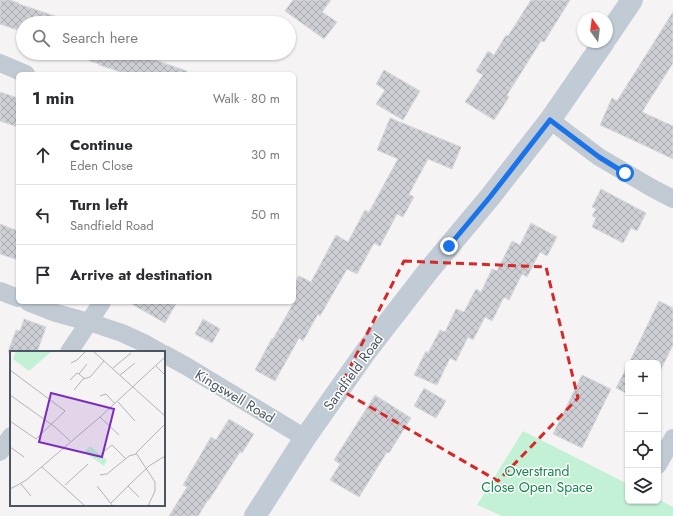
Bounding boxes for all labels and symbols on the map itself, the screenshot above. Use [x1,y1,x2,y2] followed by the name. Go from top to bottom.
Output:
[577,12,613,48] north arrow
[616,164,634,182] route start
[440,237,458,255] route end
[318,330,388,414] street label: Sandfield Road
[10,351,165,506] inset map
[191,364,279,428] street label: Kingswell Road
[481,461,593,497] park label: Overstrand Close Open Space

